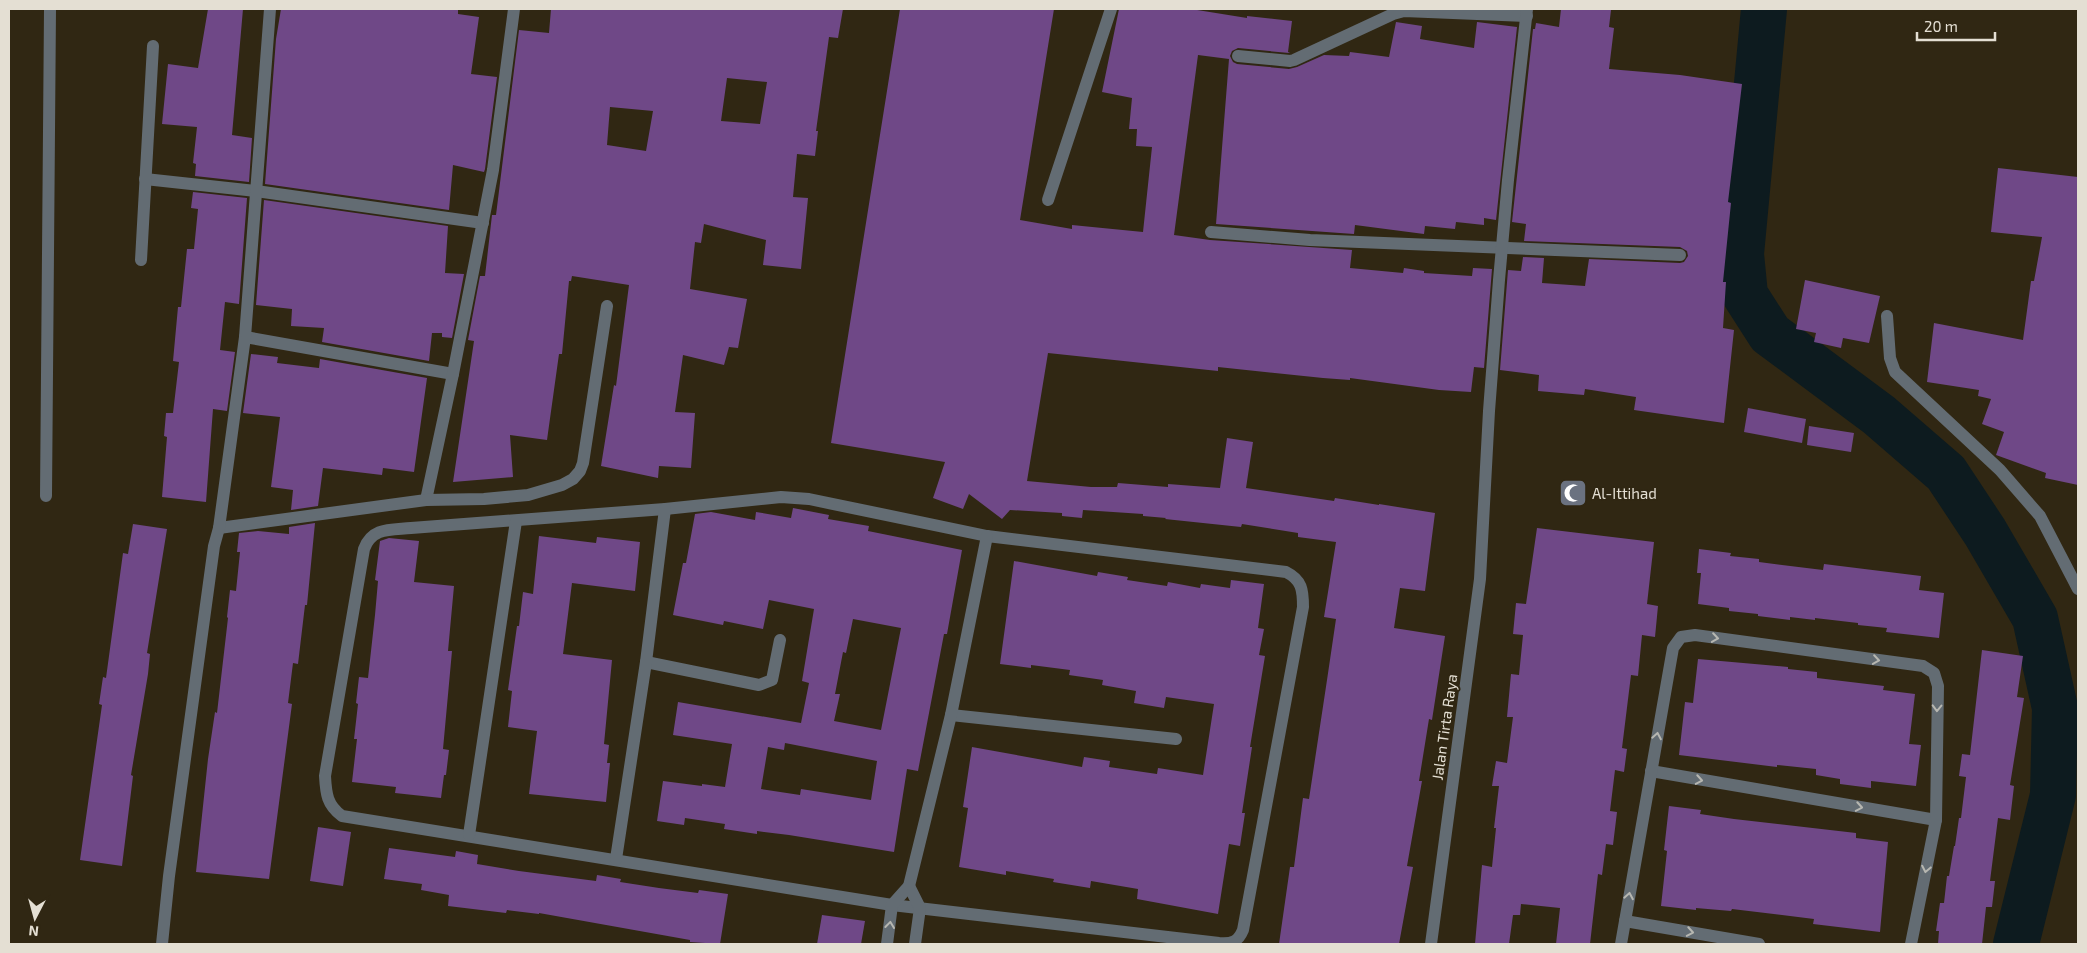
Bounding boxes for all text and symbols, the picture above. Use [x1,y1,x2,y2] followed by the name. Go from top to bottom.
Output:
[1917,10,1994,42] scale bar
[1924,17,1958,35] text: 20 m
[1558,478,1588,508] mosque icon: Al-Ittihad
[1592,484,1657,502] place label: Al-Ittihad
[1711,632,1719,642] one-way arrow
[1872,654,1880,665] one-way arrow
[1428,673,1460,781] street label: Jalan Tirta Raya
[1932,704,1943,712] one-way arrow
[1652,732,1662,741] one-way arrow
[1695,774,1703,784] one-way arrow
[1855,801,1864,811] one-way arrow
[1921,865,1932,874] one-way arrow
[1624,892,1634,901] one-way arrow
[10,893,60,943] north arrow
[884,920,895,928] one-way arrow
[28,922,40,940] text: N
[1686,927,1695,937] one-way arrow

